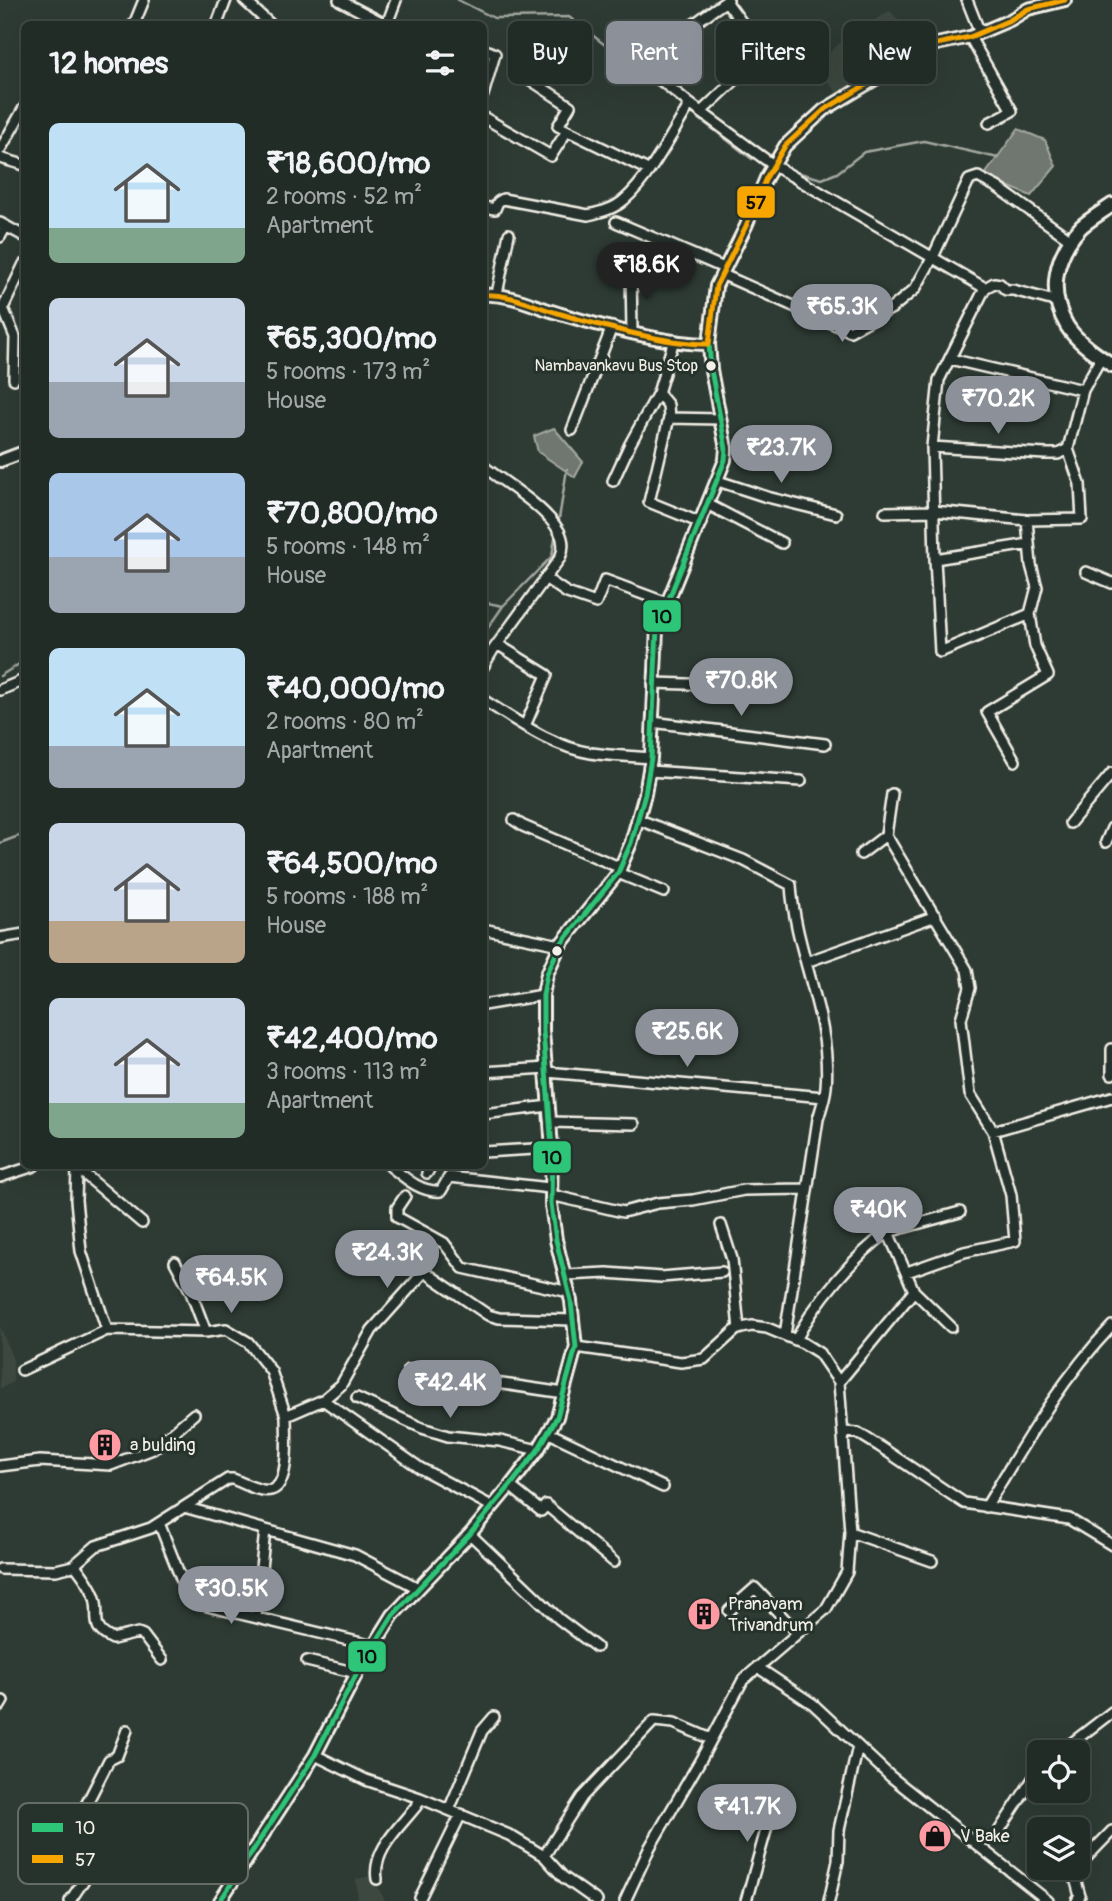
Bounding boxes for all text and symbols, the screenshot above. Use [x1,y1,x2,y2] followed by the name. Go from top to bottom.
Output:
[508,21,592,84] chip: Buy
[606,21,702,84] chip: Rent
[716,21,829,84] chip: Filters
[843,21,936,84] chip: New
[421,44,459,82] icon: filters
[49,45,168,82] text: 12 homes
[266,145,430,182] text: ₹18,600/mo
[105,151,189,235] icon: home
[266,182,422,211] text: 2 rooms · 52 m²
[736,185,776,219] line badge: 57
[746,191,767,215] text: 57
[266,211,373,240] text: Apartment
[589,243,703,302] pin: ₹18.6K
[613,250,679,279] text: ₹18.6K
[785,284,899,344] pin: ₹65.3K
[806,292,878,321] text: ₹65.3K
[266,320,437,357] text: ₹65,300/mo
[105,326,189,410] icon: home
[534,356,698,376] place label: Nambavankavu Bus Stop
[266,357,430,386] text: 5 rooms · 173 m²
[704,359,718,373] marker: Nambavankavu Bus Stop
[941,376,1055,436] pin: ₹70.2K
[961,384,1035,413] text: ₹70.2K
[266,386,326,415] text: House
[724,426,838,485] pin: ₹23.7K
[746,433,816,462] text: ₹23.7K
[266,495,438,532] text: ₹70,800/mo
[105,501,189,585] icon: home
[266,532,430,561] text: 5 rooms · 148 m²
[266,561,326,590] text: House
[642,599,682,633] line badge: 10
[652,605,672,629] text: 10
[684,658,798,718] pin: ₹70.8K
[705,666,777,695] text: ₹70.8K
[266,670,445,707] text: ₹40,000/mo
[105,676,189,760] icon: home
[266,707,424,736] text: 2 rooms · 80 m²
[266,736,373,765] text: Apartment
[266,845,437,882] text: ₹64,500/mo
[105,851,189,935] icon: home
[266,882,428,911] text: 5 rooms · 188 m²
[266,911,326,940] text: House
[550,944,564,958] unlabelled marker
[630,1010,744,1069] pin: ₹25.6K
[651,1017,723,1046] text: ₹25.6K
[266,1020,438,1057] text: ₹42,400/mo
[105,1026,189,1110] icon: home
[266,1057,427,1086] text: 3 rooms · 113 m²
[266,1086,373,1115] text: Apartment
[532,1140,572,1174] line badge: 10
[542,1146,562,1170] text: 10
[837,1188,919,1247] pin: ₹40K
[850,1195,906,1224] text: ₹40K
[330,1230,444,1290] pin: ₹24.3K
[351,1238,423,1267] text: ₹24.3K
[174,1256,288,1315] pin: ₹64.5K
[195,1263,267,1292] text: ₹64.5K
[393,1360,507,1420] pin: ₹42.4K
[414,1368,486,1397] text: ₹42.4K
[86,1426,124,1464] building icon: a bulding
[130,1434,196,1457] place label: a bulding
[174,1566,288,1626] pin: ₹30.5K
[194,1574,268,1603] text: ₹30.5K
[728,1593,813,1637] place label: Pranavam Trivandrum
[685,1595,723,1633] building icon: Pranavam Trivandrum
[347,1640,387,1673] line badge: 10
[357,1645,377,1669] text: 10
[1027,1740,1090,1880] map controls
[1027,1740,1090,1803] button: locate
[690,1784,804,1844] pin: ₹41.7K
[713,1792,781,1821] text: ₹41.7K
[18,1803,248,1884] legend
[75,1816,95,1840] text: 10
[916,1817,954,1855] shop icon: V Bake
[1027,1817,1090,1880] button: layers
[960,1825,1010,1848] place label: V Bake
[75,1848,95,1872] text: 57

